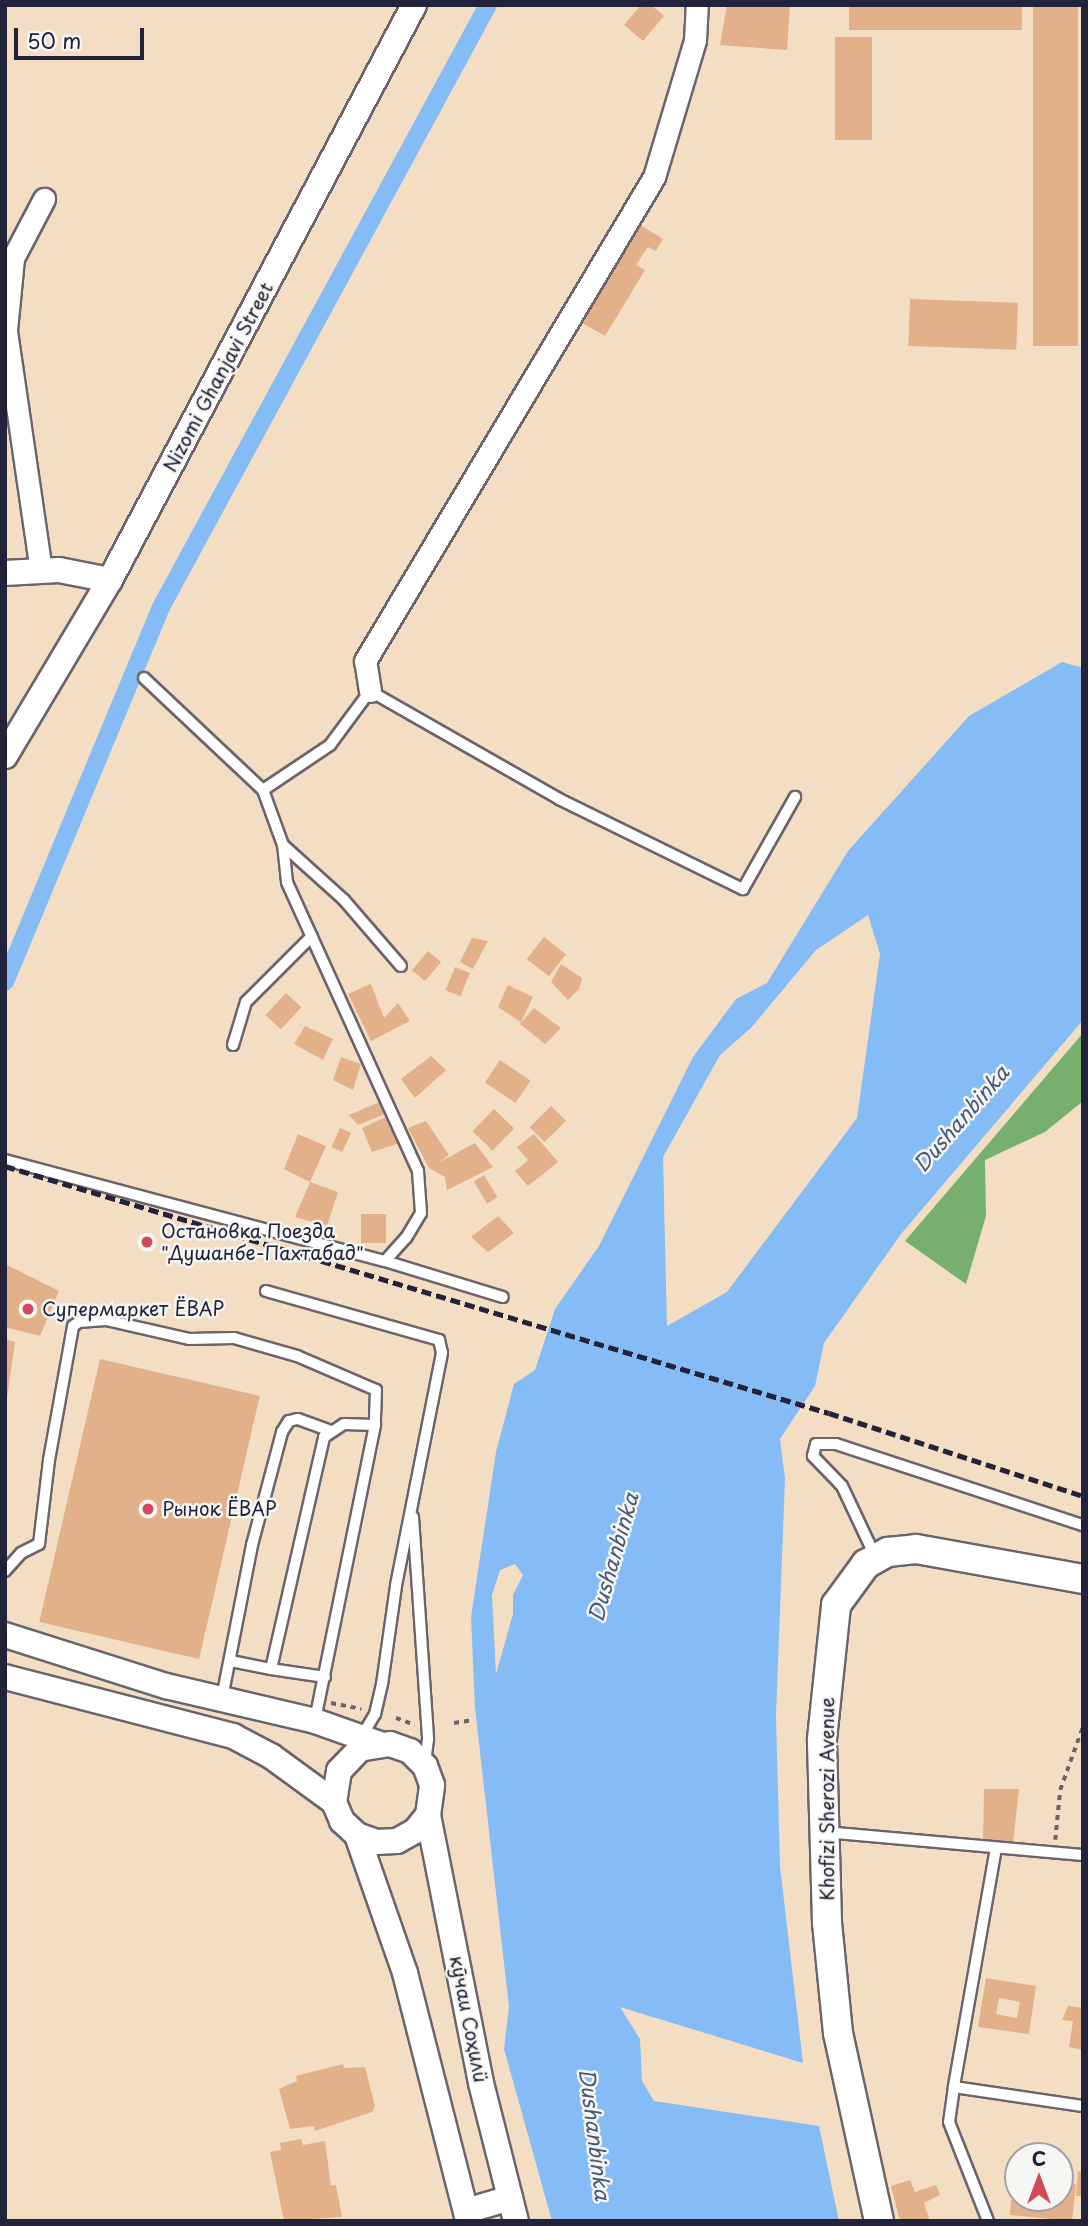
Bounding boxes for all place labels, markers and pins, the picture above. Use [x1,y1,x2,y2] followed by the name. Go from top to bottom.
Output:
[161,1220,364,1264] place label: Остановка Поезда "Душанбе-Пахтабад"
[139,1234,155,1250] marker: Остановка Поезда "Душанбе-Пахтабад"
[42,1298,225,1320] place label: Супермаркет ЁВАР
[20,1301,36,1317] marker: Супермаркет ЁВАР
[162,1498,277,1520] place label: Рынок ЁВАР
[140,1501,156,1517] marker: Рынок ЁВАР

